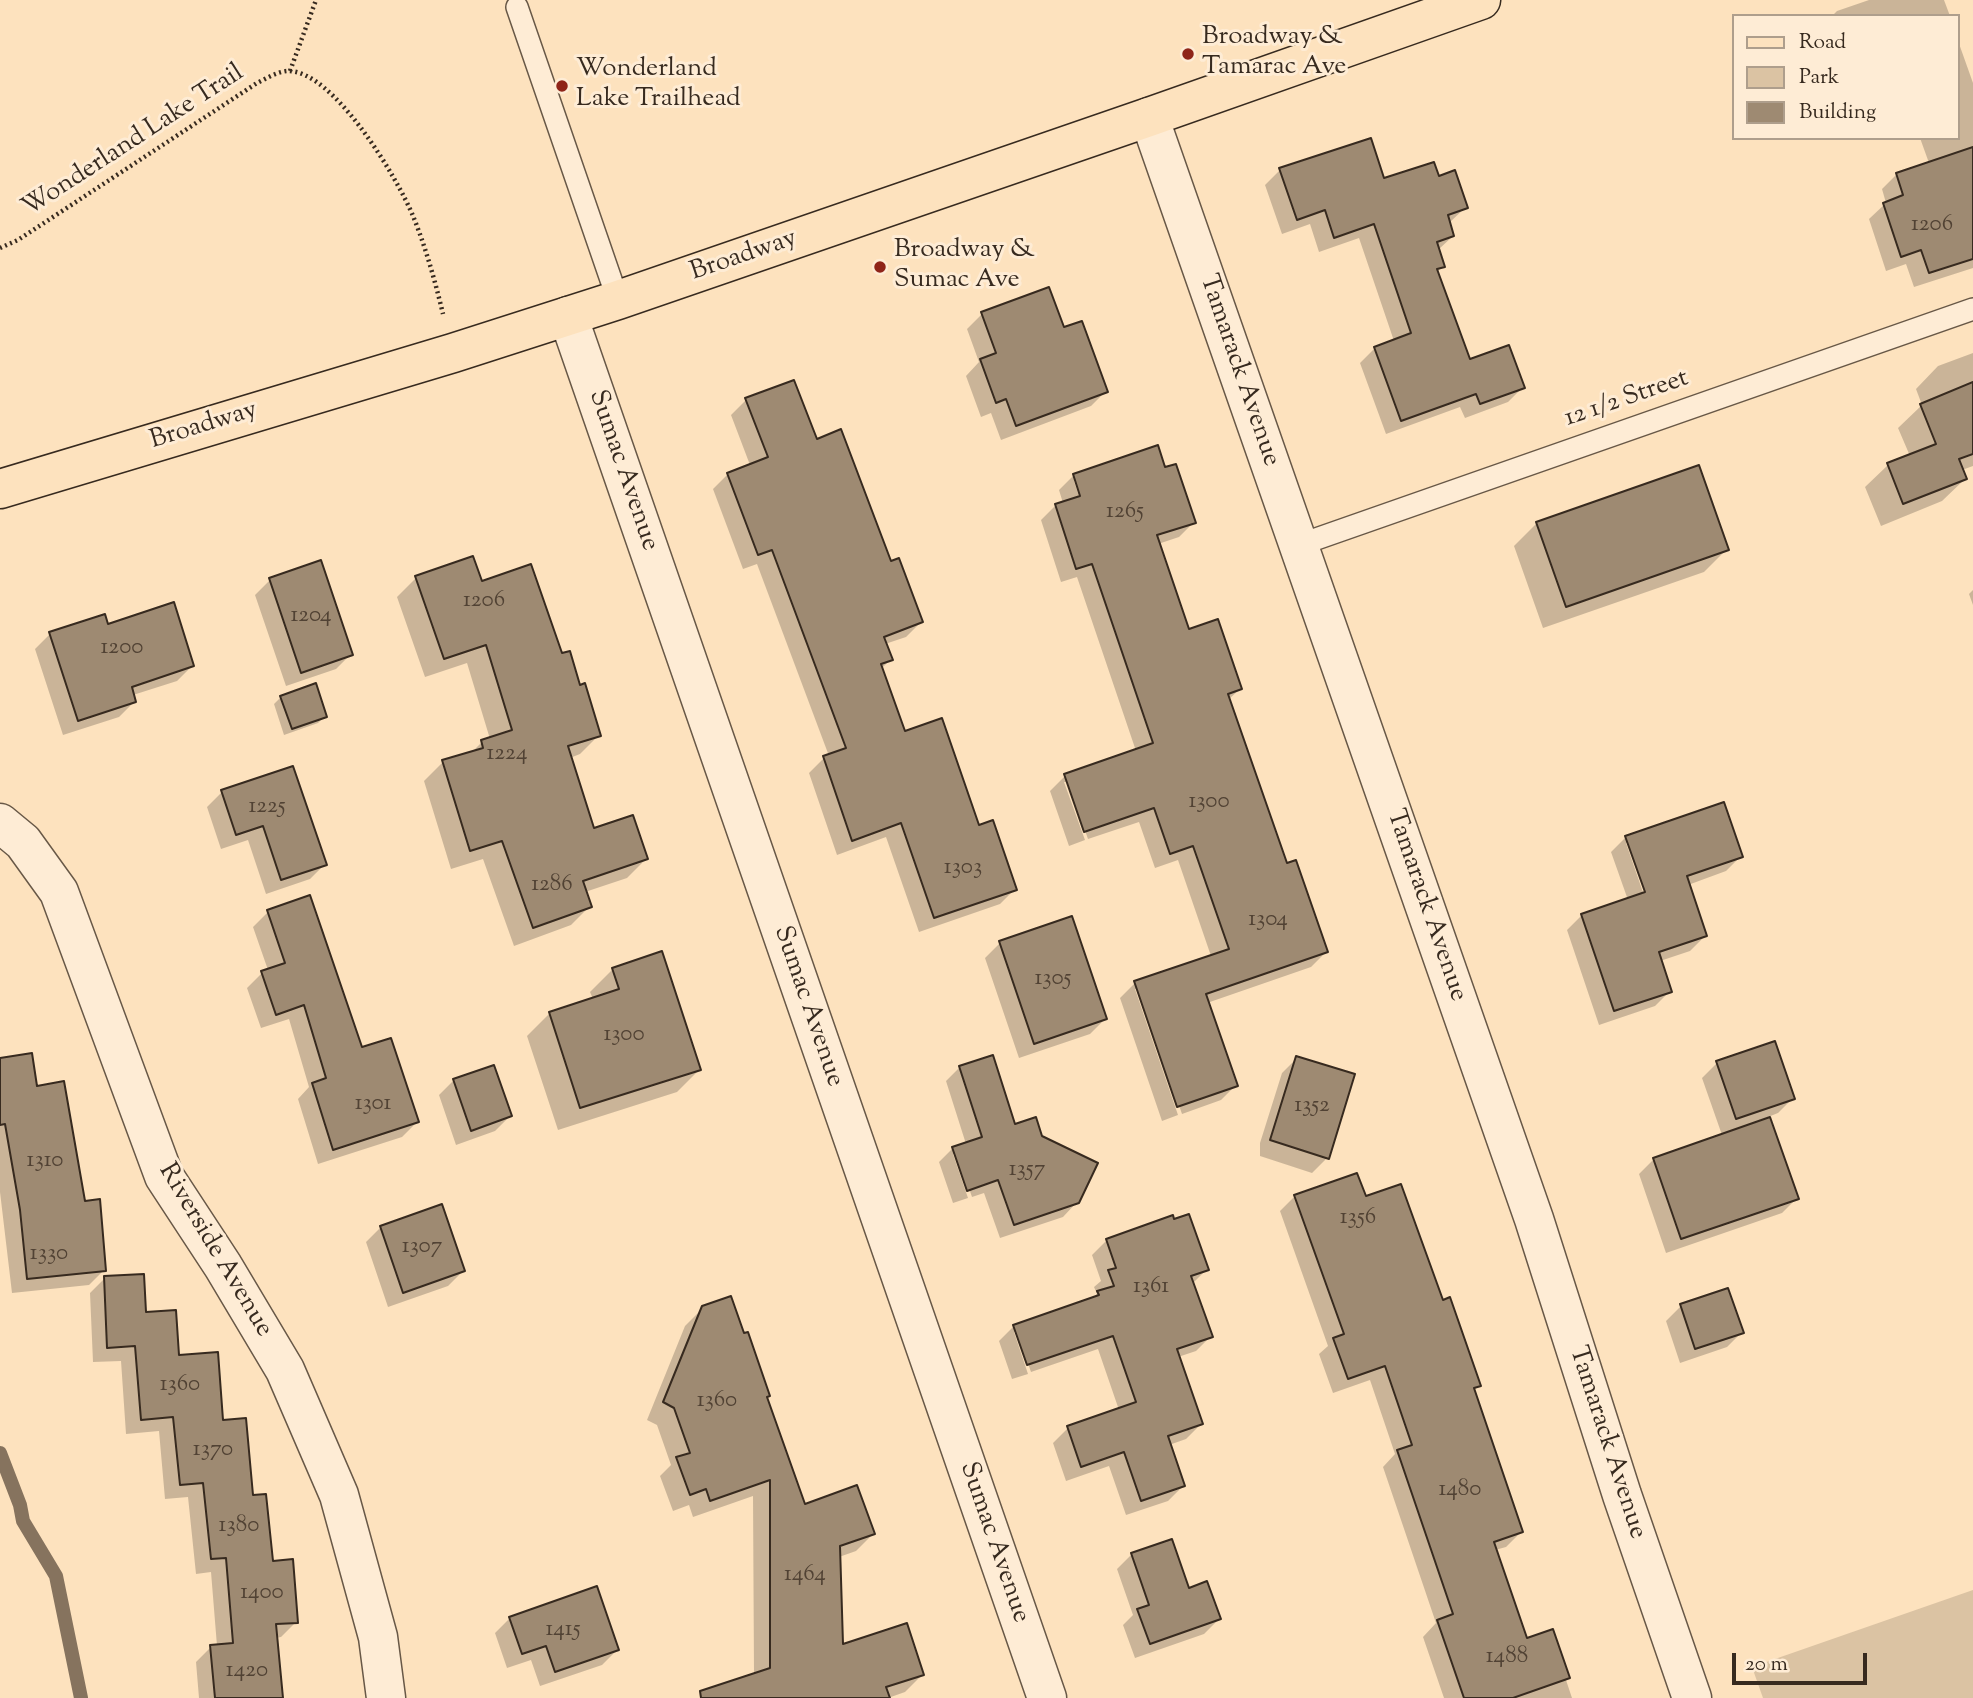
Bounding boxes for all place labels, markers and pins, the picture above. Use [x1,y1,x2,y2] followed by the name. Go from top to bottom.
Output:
[1202,23,1346,84] place label: Broadway & Tamarac Ave
[1180,46,1196,62] marker: Broadway & Tamarac Ave
[576,55,741,116] place label: Wonderland Lake Trailhead
[554,78,570,94] marker: Wonderland Lake Trailhead
[894,236,1035,298] place label: Broadway & Sumac Ave
[872,259,888,275] marker: Broadway & Sumac Ave

